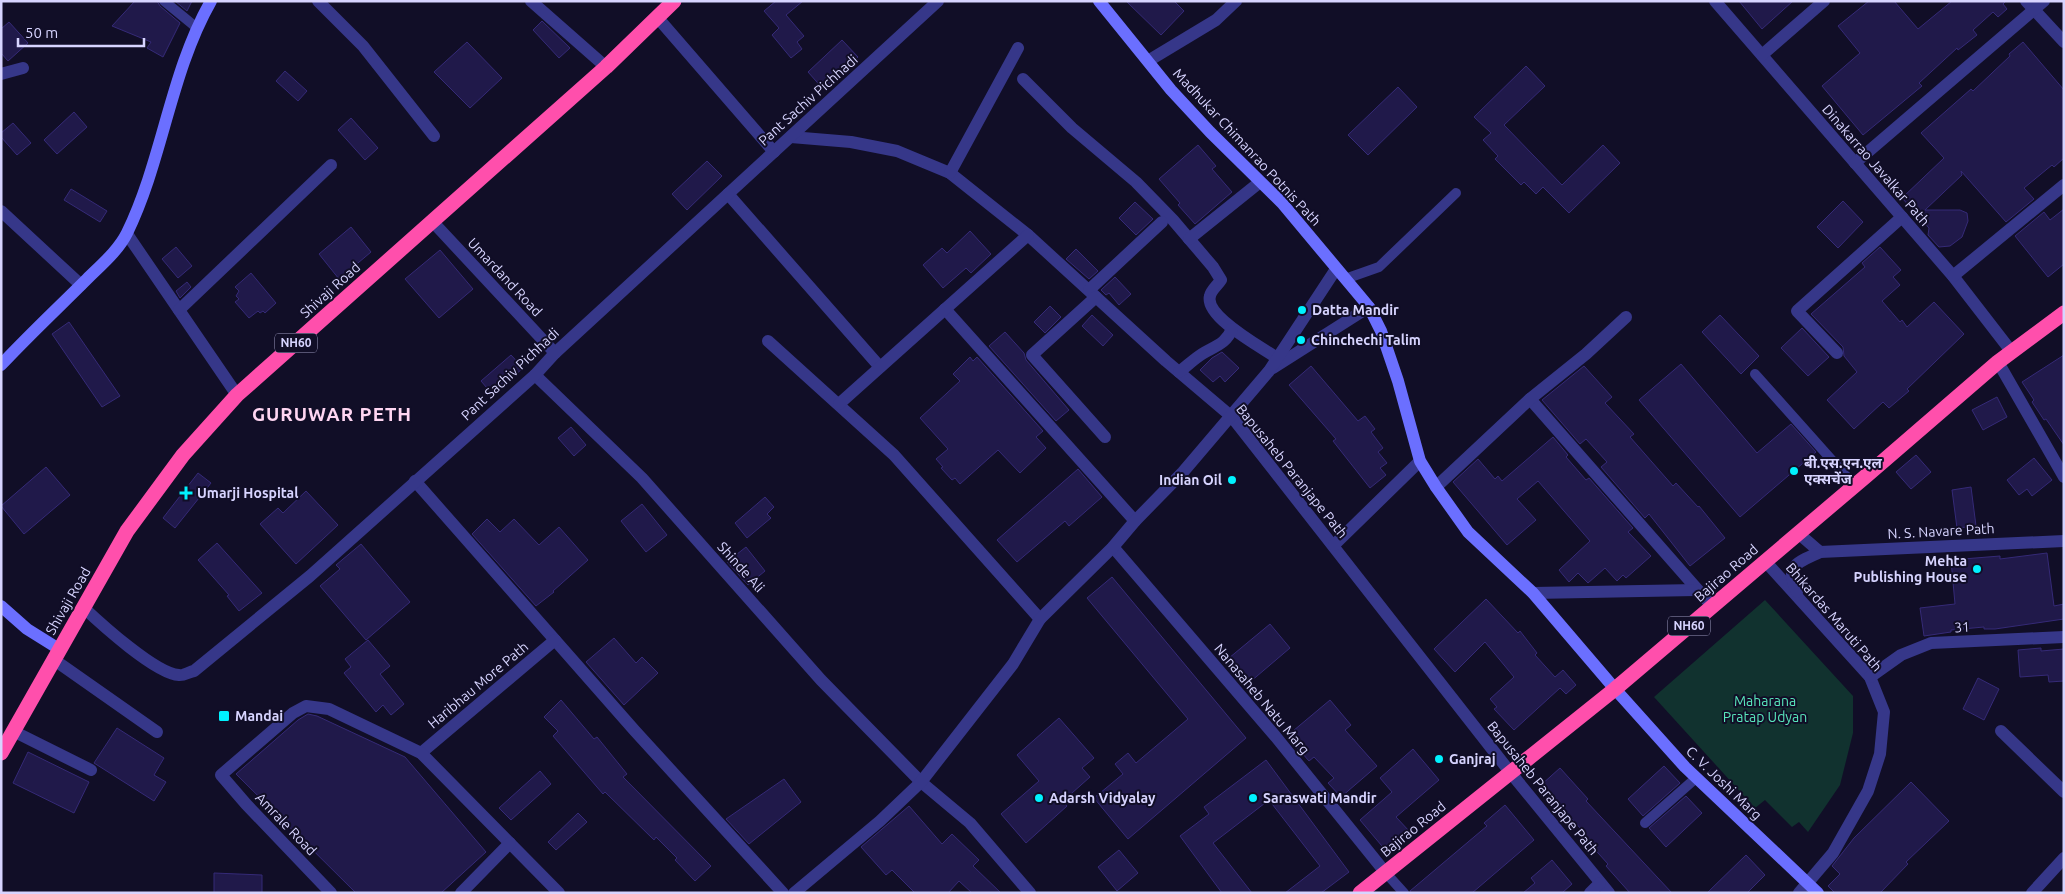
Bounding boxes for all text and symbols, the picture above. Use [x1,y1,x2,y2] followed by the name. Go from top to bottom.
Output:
[18,15,144,47] scale bar
[25,24,58,41] text: 50 m
[755,51,861,149] street label: Pant Sachiv Pichhadi
[1170,65,1324,229] street label: Madhukar Chimanrao Potnis Path
[1819,101,1933,229] street label: Dinakarrao Javalkar Path
[465,235,545,319] street label: Umardand Road
[297,259,363,321] street label: Shivaji Road
[1312,302,1399,318] place label: Datta Mandir
[1296,304,1308,316] marker: Datta Mandir
[458,325,562,423] street label: Pant Sachiv Pichhadi
[1311,332,1421,348] place label: Chinchechi Talim
[275,333,317,352] road number: NH60
[1295,334,1307,346] marker: Chinchechi Talim
[1233,401,1351,541] street label: Bapusaheb Paranjape Path
[252,403,412,425] district label: GURUWAR PETH
[1804,455,1883,487] place label: बी.एस.एन.एल एक्सचेंज
[1788,465,1800,477] marker: बी.एस.एन.एल एक्सचेंज
[1159,472,1222,488] place label: Indian Oil
[1226,474,1238,486] marker: Indian Oil
[197,485,298,501] place label: Umarji Hospital
[179,486,193,500] marker: Umarji Hospital
[1887,520,1995,542] street label: N. S. Navare Path
[714,539,768,595] street label: Shinde Ali
[1691,541,1761,605] street label: Bajirao Road
[1854,553,1967,585] place label: Mehta Publishing House
[1783,560,1885,674] street label: Bhikardas Maruti Path
[1971,563,1983,575] marker: Mehta Publishing House
[42,565,94,637] street label: Shivaji Road
[1668,616,1710,636] road number: NH60
[1954,619,1970,635] street label: 31
[425,638,531,732] street label: Haribhau More Path
[1211,640,1313,758] street label: Nanasaheb Natu Marg
[1723,693,1807,725] park label: Maharana Pratap Udyan
[235,708,283,724] place label: Mandai
[217,709,231,723] marker: Mandai
[1484,718,1602,858] street label: Bapusaheb Paranjape Path
[1683,743,1765,823] street label: C. V. Joshi Marg
[1449,751,1496,767] place label: Ganjraj
[1433,753,1445,765] marker: Ganjraj
[252,789,320,859] street label: Amrale Road
[1049,790,1156,806] place label: Adarsh Vidyalay
[1263,790,1377,806] place label: Saraswati Mandir
[1033,792,1045,804] marker: Adarsh Vidyalay
[1247,792,1259,804] marker: Saraswati Mandir
[1377,798,1449,860] street label: Bajirao Road

